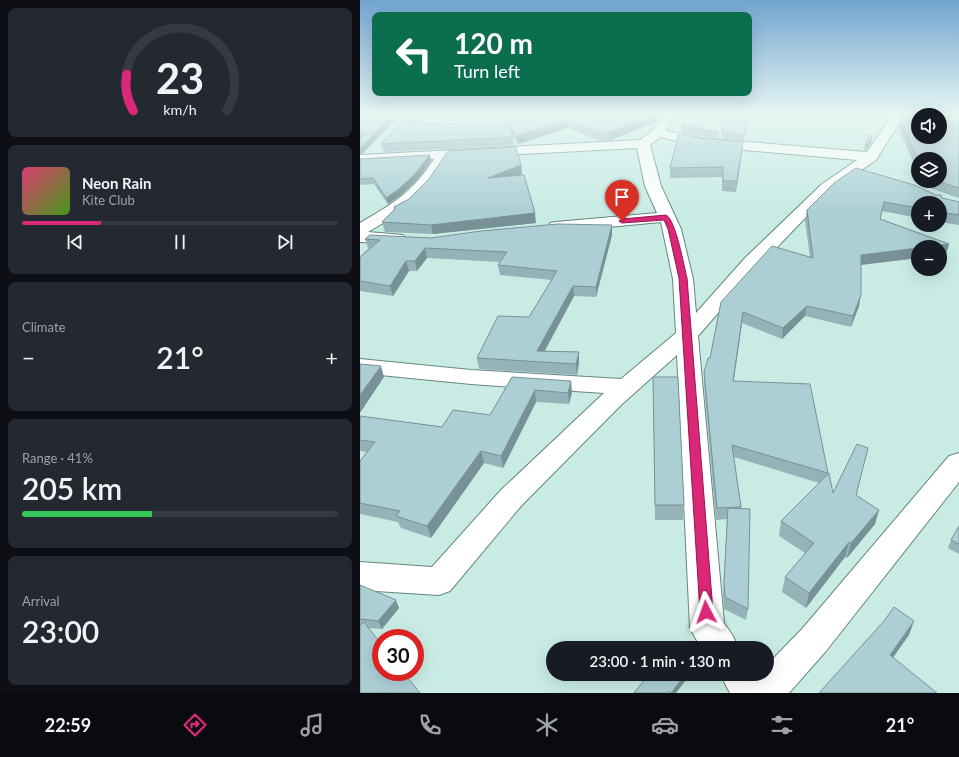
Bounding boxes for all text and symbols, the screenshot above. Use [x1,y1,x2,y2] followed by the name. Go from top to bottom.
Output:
[454,26,533,60] text: 120 m
[388,28,440,80] icon: left
[156,52,204,102] text: 23
[454,60,520,82] text: Turn left
[163,100,197,117] text: km/h
[911,108,947,276] map controls
[911,108,947,144] button: sound
[911,152,947,188] button: layers
[82,174,151,192] text: Neon Rain
[605,180,639,221] pin
[611,186,633,208] icon: arrive
[82,192,135,208] text: Kite Club
[911,196,947,232] button: +
[64,231,86,253] icon: previous
[169,231,191,253] icon: pause
[274,231,296,253] icon: next
[911,240,947,276] button: −
[22,319,65,335] text: Climate
[156,339,204,375] text: 21°
[22,344,35,371] text: −
[325,344,338,371] text: +
[22,450,93,466] text: Range · 41%
[22,470,122,506] text: 205 km
[685,591,727,633] position arrow
[22,593,59,609] text: Arrival
[22,613,99,649] text: 23:00
[372,629,424,681] speed limit sign: 30
[590,652,730,670] text: 23:00 · 1 min · 130 m
[181,711,209,739] icon: directions
[298,711,326,739] icon: music
[416,711,444,739] icon: phone
[533,711,561,739] icon: climate
[651,711,679,739] icon: car
[768,711,796,739] icon: filters
[45,714,91,736] text: 22:59
[886,714,914,736] text: 21°

